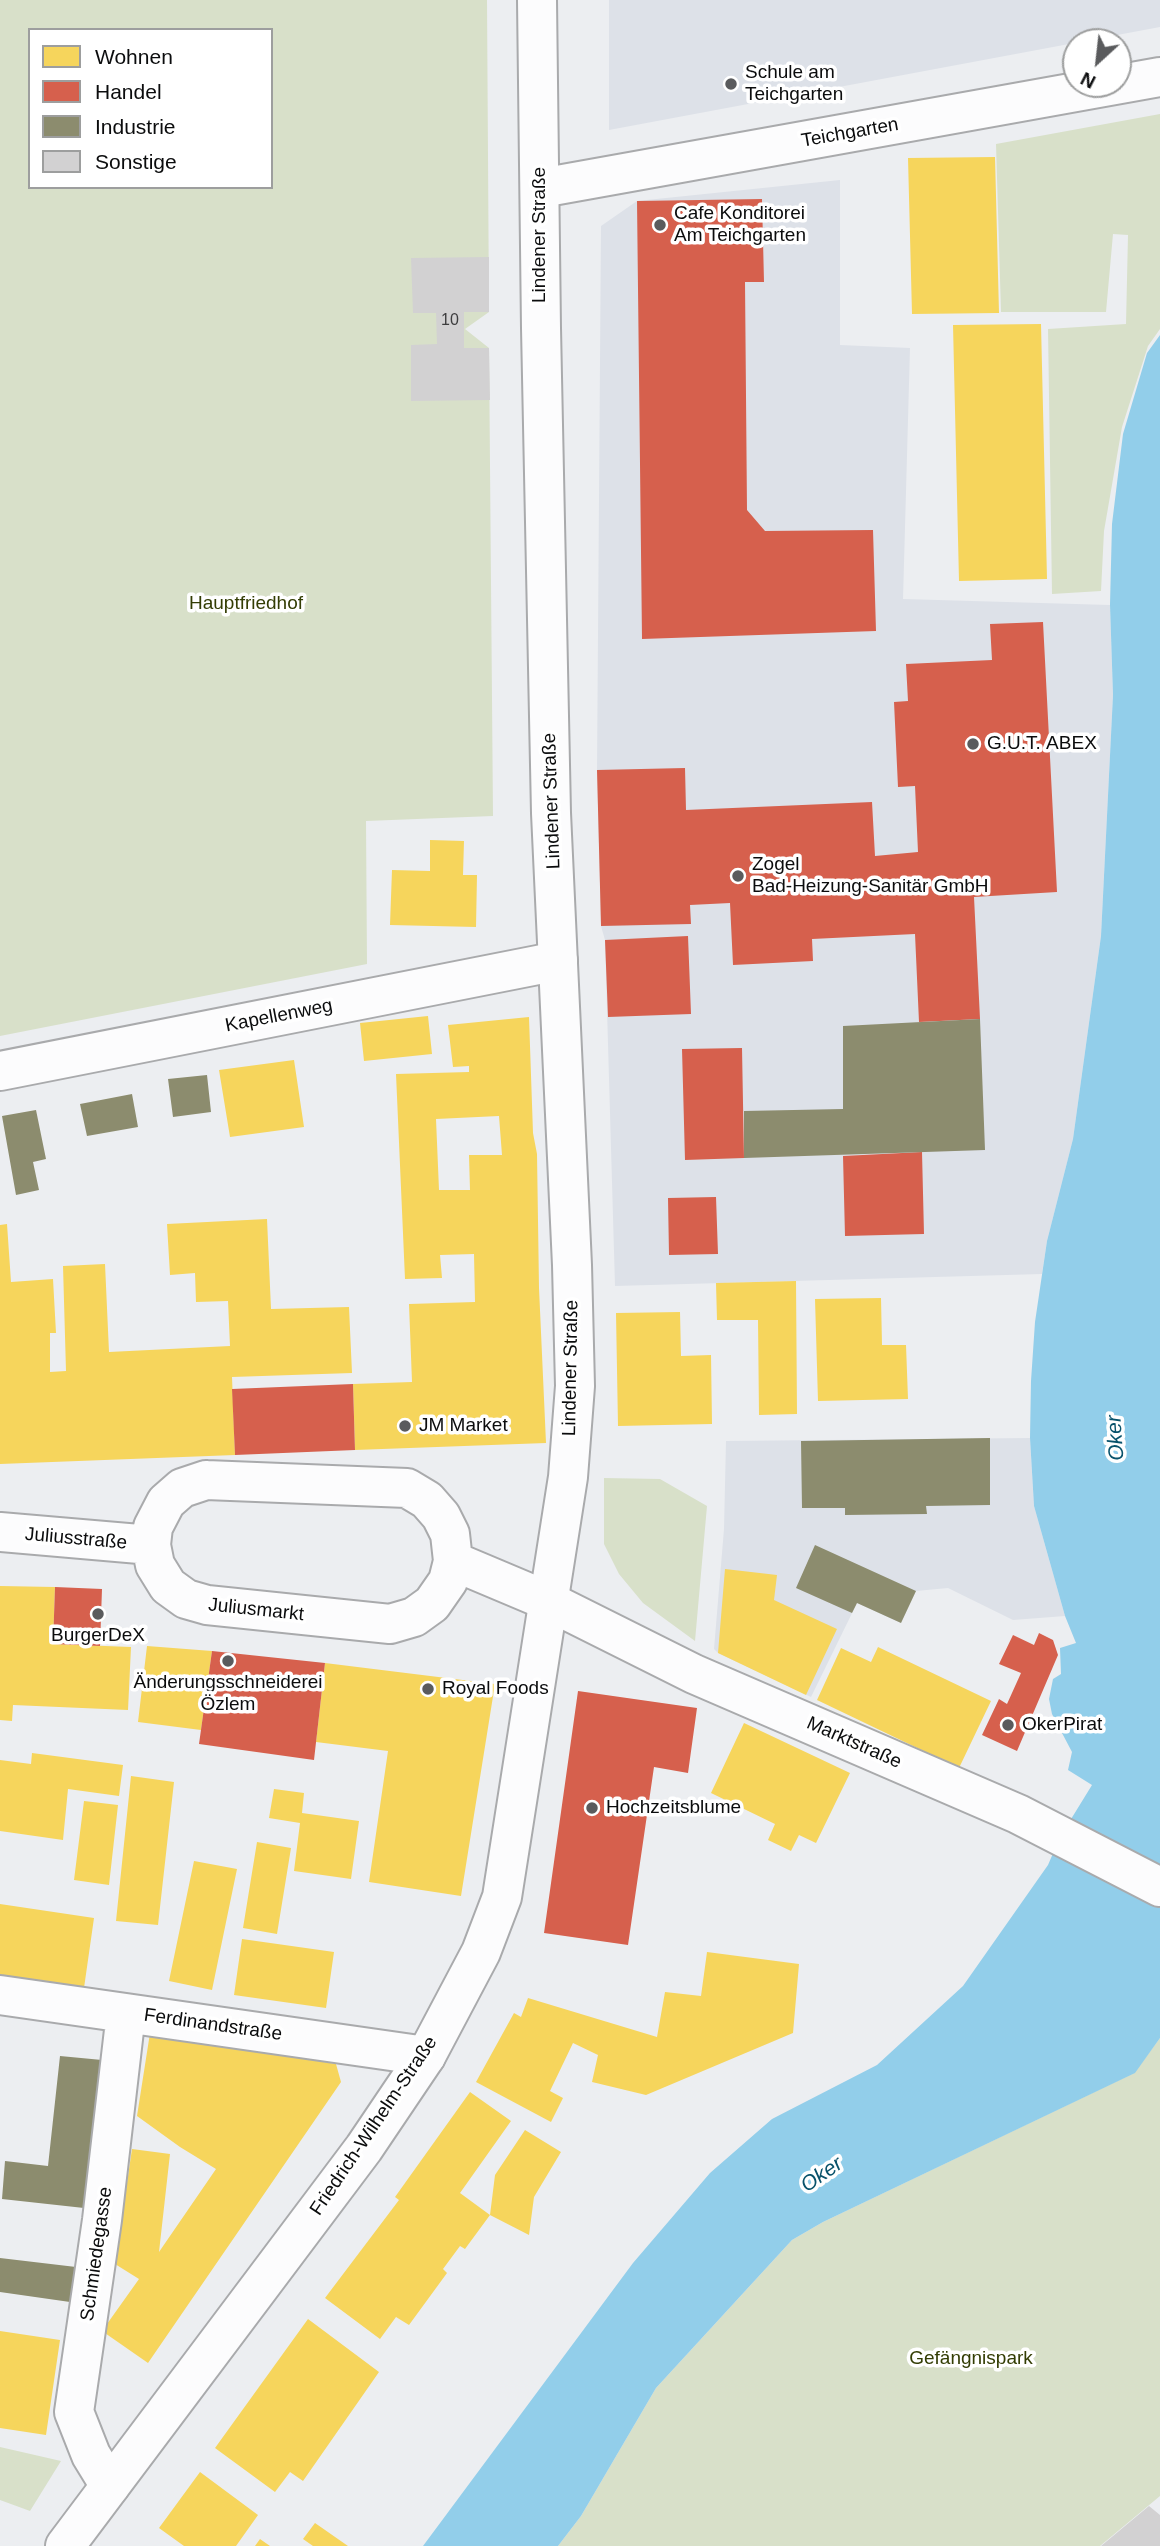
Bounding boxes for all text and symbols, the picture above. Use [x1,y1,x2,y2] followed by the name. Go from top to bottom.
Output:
[28,28,273,189] legend
[1062,28,1132,98] north arrow
[95,45,173,68] text: Wohnen
[745,62,843,106] place label: Schule am Teichgarten
[1077,68,1099,93] text: N
[723,76,739,92] marker: Schule am Teichgarten
[95,80,162,103] text: Handel
[800,113,900,153] street label: Teichgarten
[95,115,176,138] text: Industrie
[95,150,177,173] text: Sonstige
[529,167,551,303] street label: Lindener Straße
[674,203,806,247] place label: Cafe Konditorei Am Teichgarten
[652,217,668,233] marker: Cafe Konditorei Am Teichgarten
[441,311,459,331] house number: 10
[189,593,303,615] park label: Hauptfriedhof
[538,733,566,869] street label: Lindener Straße
[987,733,1097,755] place label: G.U.T. ABEX
[965,736,981,752] marker: G.U.T. ABEX
[752,854,989,898] place label: Zogel Bad-Heizung-Sanitär GmbH
[730,868,746,884] marker: Zogel Bad-Heizung-Sanitär GmbH
[223,994,335,1038] street label: Kapellenweg
[558,1300,584,1436] street label: Lindener Straße
[1102,1414,1130,1462] water label: Oker
[419,1415,508,1437] place label: JM Market
[397,1418,413,1434] marker: JM Market
[24,1523,128,1555] street label: Juliusstraße
[207,1594,305,1626] street label: Juliusmarkt
[90,1606,106,1622] marker: BurgerDeX
[51,1625,145,1647] place label: BurgerDeX
[220,1653,236,1669] marker: Änderungsschneiderei Özlem
[133,1672,323,1716] place label: Änderungsschneiderei Özlem
[442,1678,549,1700] place label: Royal Foods
[420,1681,436,1697] marker: Royal Foods
[803,1712,905,1774] street label: Marktstraße
[1022,1714,1102,1736] place label: OkerPirat
[1000,1717,1016,1733] marker: OkerPirat
[606,1797,741,1819] place label: Hochzeitsblume
[584,1800,600,1816] marker: Hochzeitsblume
[142,2004,284,2046] street label: Ferdinandstraße
[306,2032,442,2220] street label: Friedrich-Wilhelm-Straße
[796,2152,848,2198] water label: Oker
[76,2185,118,2323] street label: Schmiedegasse
[909,2348,1033,2370] park label: Gefängnispark

